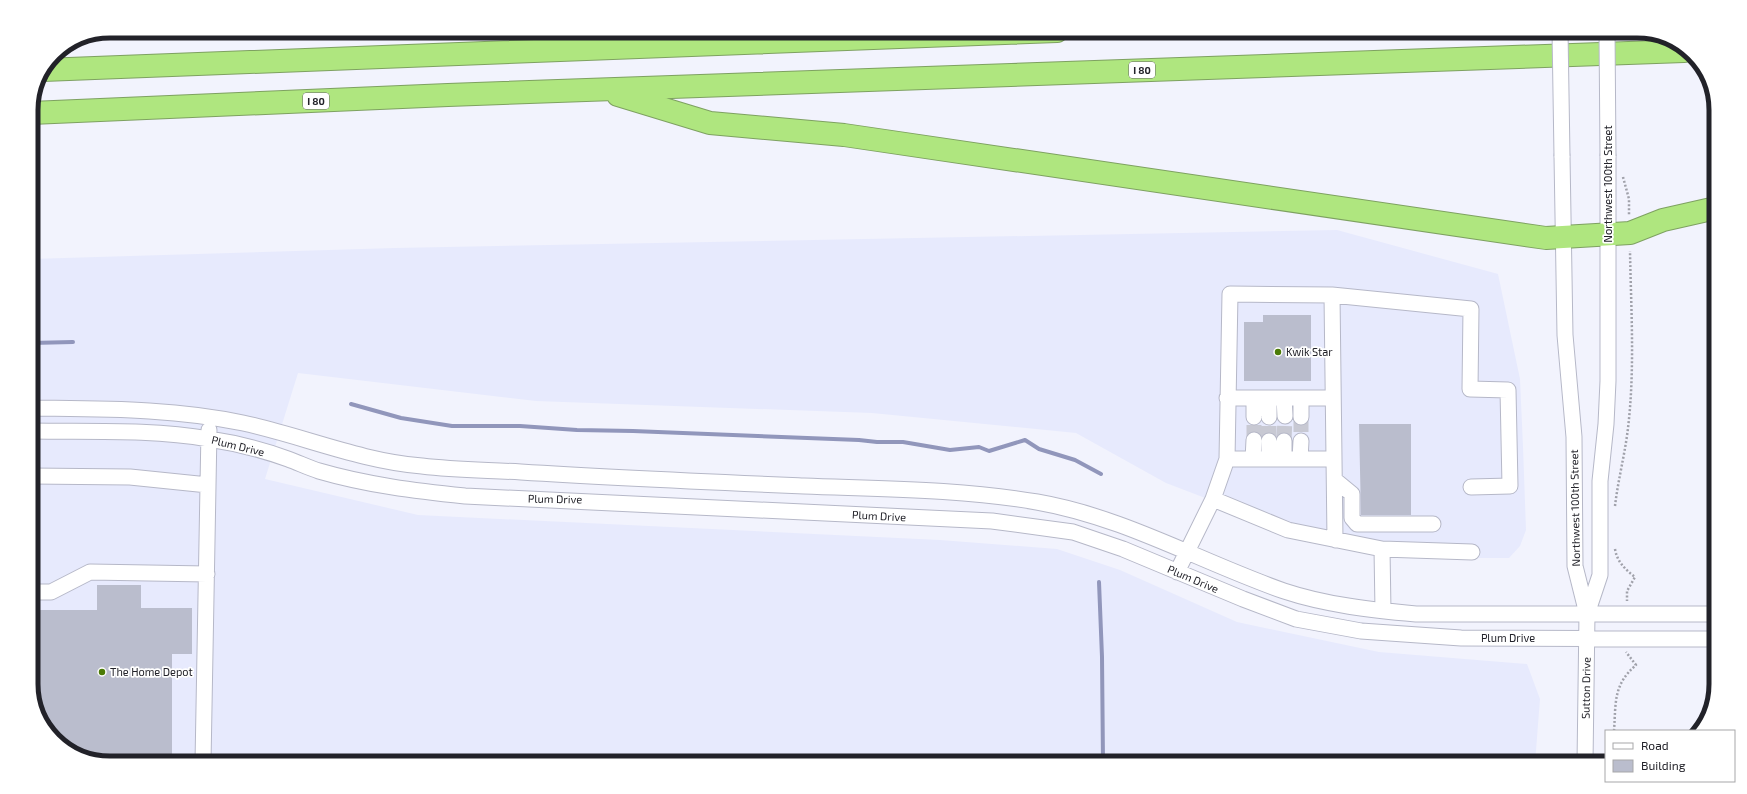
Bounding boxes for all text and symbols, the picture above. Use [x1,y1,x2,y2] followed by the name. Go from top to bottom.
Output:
[1129,62,1155,78] road number: I 80
[303,93,329,109] road number: I 80
[1601,125,1614,243] street label: Northwest 100th Street
[1286,345,1333,358] place label: Kwik Star
[1273,347,1283,357] marker: Kwik Star
[210,433,266,458] street label: Plum Drive
[1567,449,1582,567] street label: Northwest 100th Street
[528,492,582,505] street label: Plum Drive
[852,508,907,523] street label: Plum Drive
[1166,562,1221,595] street label: Plum Drive
[1481,631,1535,644] street label: Plum Drive
[1578,657,1593,719] street label: Sutton Drive
[110,665,193,678] place label: The Home Depot
[97,667,107,677] marker: The Home Depot
[1605,730,1735,782] legend
[1641,738,1669,752] text: Road
[1641,758,1686,772] text: Building

